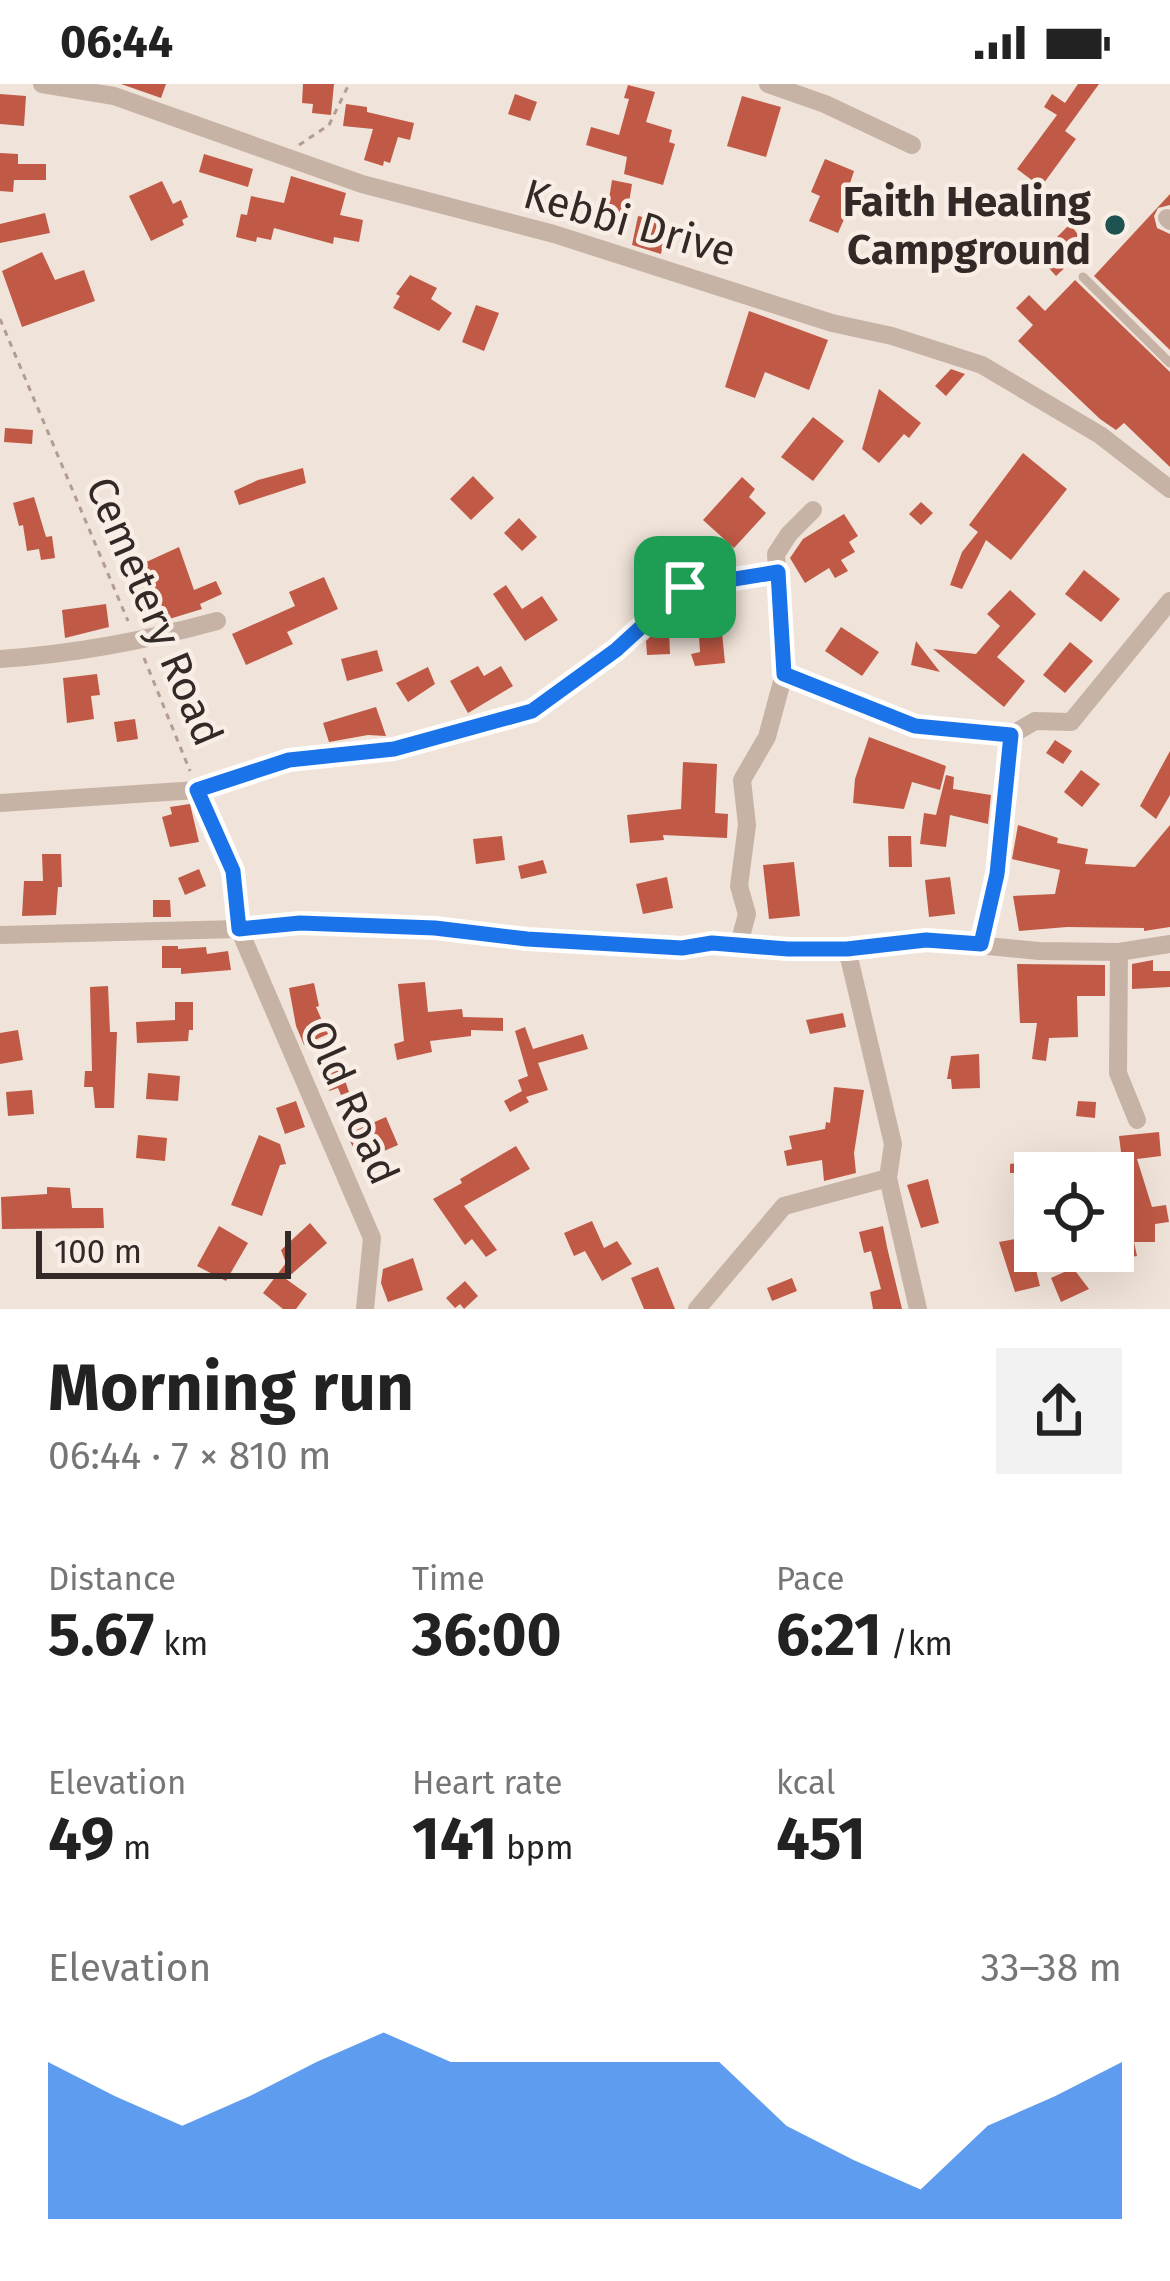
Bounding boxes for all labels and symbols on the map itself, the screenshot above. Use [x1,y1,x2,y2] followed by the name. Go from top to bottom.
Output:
[518,169,742,277] street label: Kebbi Drive
[843,177,1092,275] place label: Faith Healing Campground
[1102,212,1128,238] marker: Faith Healing Campground
[75,470,233,753] street label: Cemetery Road
[634,536,736,638] pin
[293,1013,409,1192] street label: Old Road
[36,1225,291,1278] scale bar

